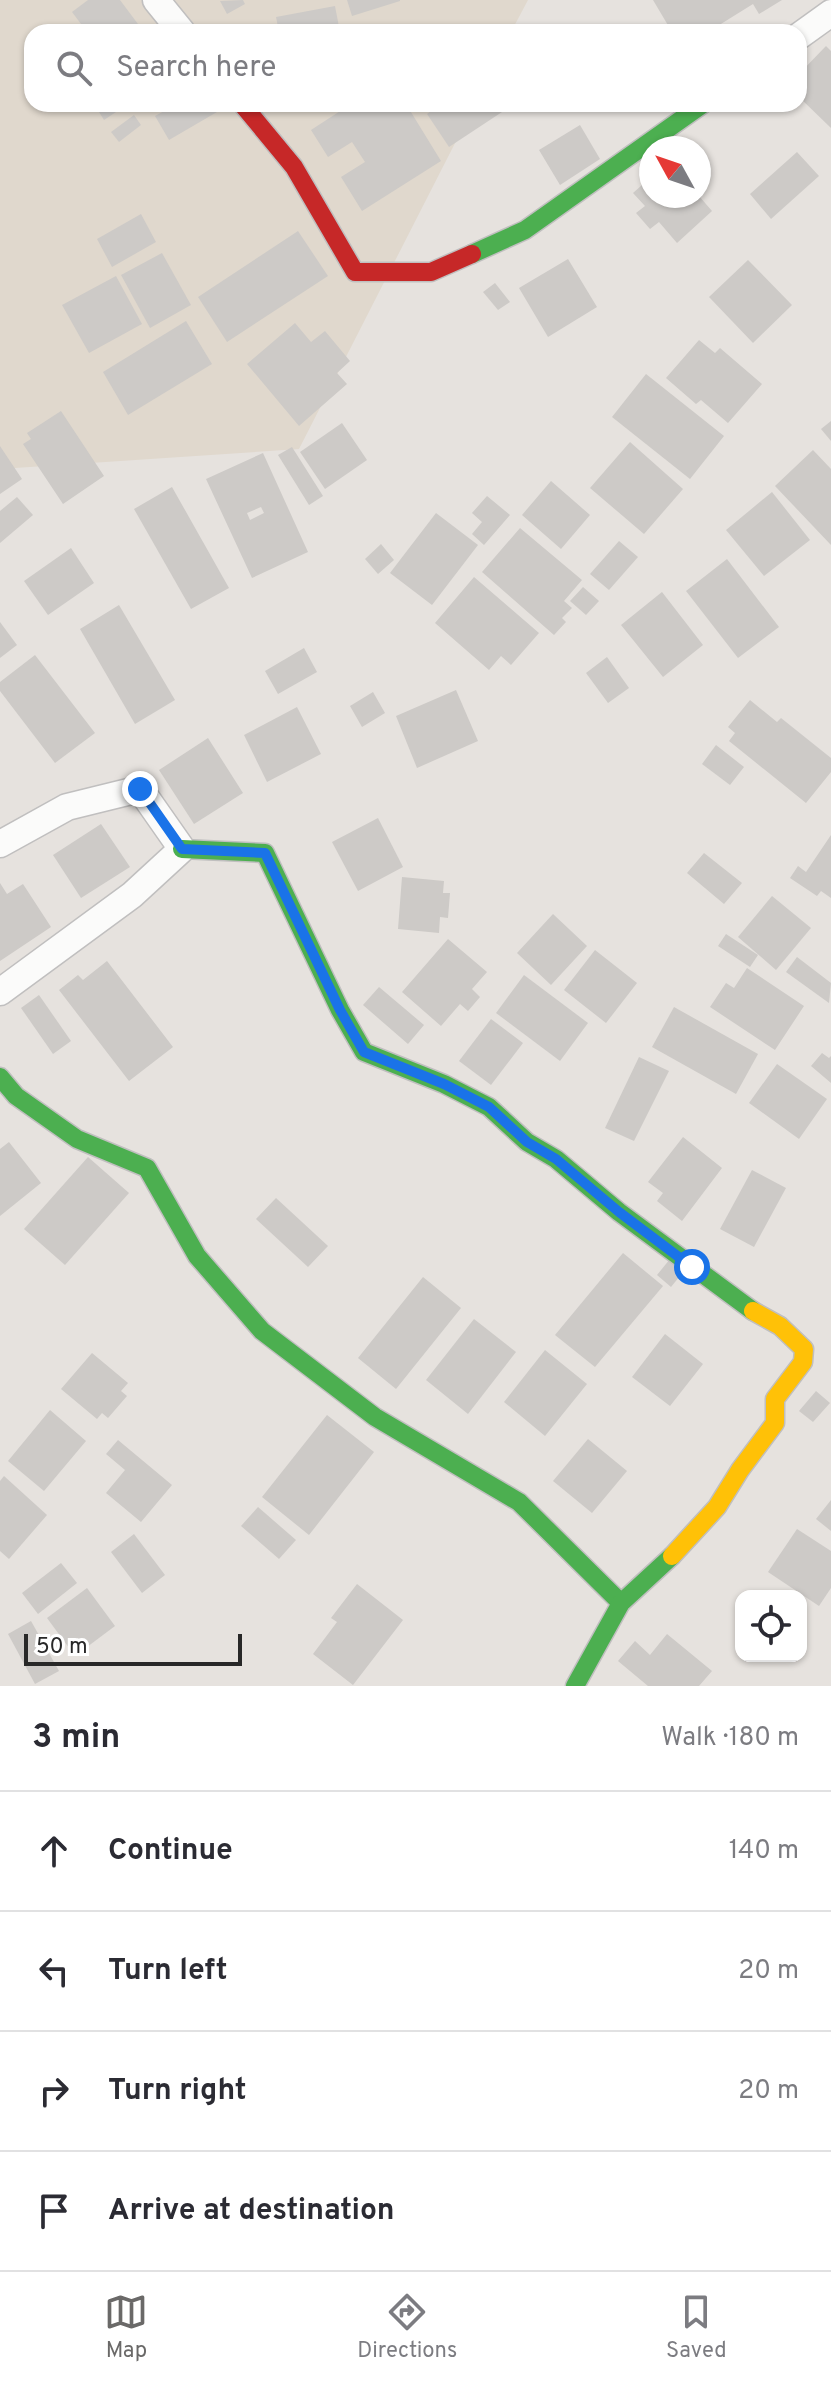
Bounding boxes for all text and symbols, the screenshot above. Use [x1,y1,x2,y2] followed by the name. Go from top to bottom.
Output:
[24,24,807,112] search box
[52,46,96,90] icon: search
[116,50,276,87] text: Search here
[639,136,711,208] north arrow
[122,771,158,807] route end
[674,1249,710,1285] route start
[735,1590,807,1662] map controls
[735,1590,807,1662] button: locate
[24,1630,242,1666] scale bar
[36,1634,88,1661] text: 50 m
[32,1717,120,1760] text: 3 min
[661,1722,799,1755] text: Walk · 180 m
[32,1829,76,1873] icon: ahead
[108,1833,233,1870] text: Continue
[729,1835,799,1868] text: 140 m
[32,1949,76,1993] icon: left
[108,1953,228,1990] text: Turn left
[738,1955,799,1988] text: 20 m
[32,2069,76,2113] icon: right
[108,2073,246,2110] text: Turn right
[738,2075,799,2108] text: 20 m
[32,2189,76,2233] icon: arrive
[108,2193,394,2230] text: Arrive at destination
[104,2290,148,2365] tab: Map
[357,2290,457,2365] tab: Directions
[666,2290,727,2365] tab: Saved

